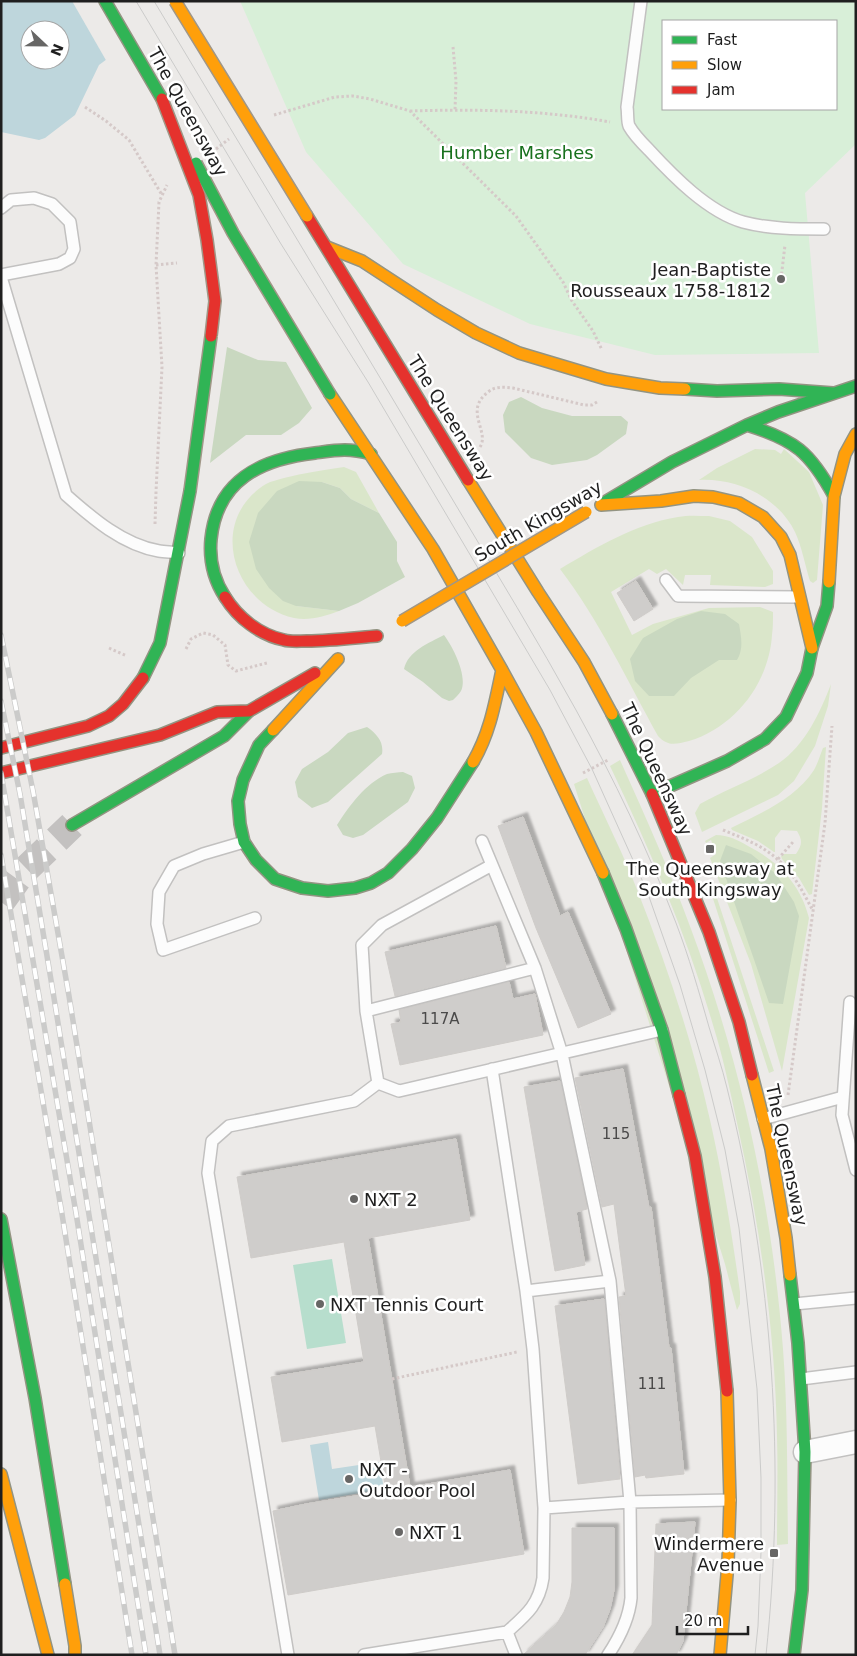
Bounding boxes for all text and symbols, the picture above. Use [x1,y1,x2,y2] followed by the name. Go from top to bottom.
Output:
[20,20,70,70] north arrow
[662,20,837,110] legend
[707,31,737,49] text: Fast
[47,41,67,58] text: N
[143,43,232,180] street label: The Queensway
[707,56,742,74] text: Slow
[706,81,735,99] text: Jam
[440,142,594,163] park label: Humber Marshes
[570,259,771,301] place label: Jean-Baptiste Rousseaux 1758-1812
[775,273,787,285] marker: Jean-Baptiste Rousseaux 1758-1812
[403,350,498,485] street label: The Queensway
[471,476,606,566] street label: South Kingsway
[617,698,697,839] street label: The Queensway
[704,843,716,855] marker: The Queensway at South Kingsway
[625,858,794,900] place label: The Queensway at South Kingsway
[421,1010,460,1028] house number: 117A
[762,1081,812,1228] street label: The Queensway
[602,1125,630,1143] house number: 115
[364,1189,418,1210] place label: NXT 2
[348,1193,360,1205] marker: NXT 2
[330,1294,484,1315] place label: NXT Tennis Court
[314,1298,326,1310] marker: NXT Tennis Court
[638,1375,666,1393] house number: 111
[359,1459,475,1501] place label: NXT - Outdoor Pool
[343,1473,355,1485] marker: NXT - Outdoor Pool
[409,1522,463,1543] place label: NXT 1
[393,1526,405,1538] marker: NXT 1
[654,1533,764,1575] place label: Windermere Avenue
[768,1547,780,1559] marker: Windermere Avenue
[677,1604,748,1636] scale bar
[684,1612,722,1630] text: 20 m

